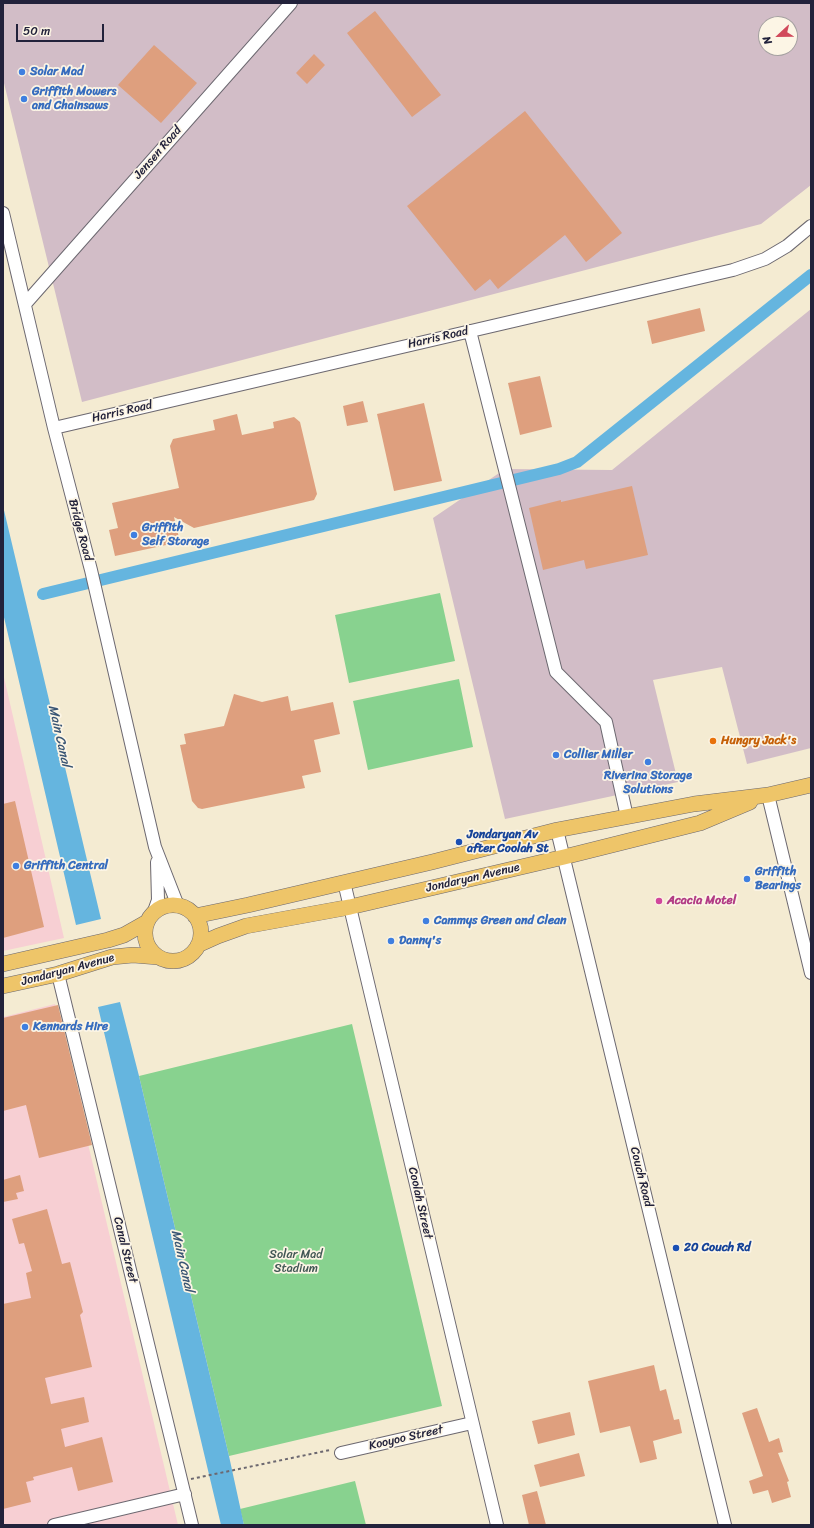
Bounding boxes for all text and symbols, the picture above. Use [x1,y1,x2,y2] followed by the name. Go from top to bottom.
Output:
[18,16,106,42] scale bar
[758,16,798,56] north arrow
[23,20,50,42] text: 50 m
[757,33,778,47] text: N
[30,65,83,79] place label: Solar Mad
[17,67,27,77] marker: Solar Mad
[32,85,116,113] place label: Griffith Mowers and Chainsaws
[19,94,29,104] marker: Griffith Mowers and Chainsaws
[131,124,185,182] street label: Jensen Road
[406,324,470,352] street label: Harris Road
[90,398,154,426] street label: Harris Road
[65,498,95,562] street label: Bridge Road
[142,521,209,549] place label: Griffith Self Storage
[129,530,139,540] marker: Griffith Self Storage
[44,704,74,768] water label: Main Canal
[721,734,796,748] place label: Hungry Jack's
[708,736,718,746] marker: Hungry Jack's
[564,748,633,762] place label: Collier Miller
[551,750,561,760] marker: Collier Miller
[643,757,653,767] marker: Riverina Storage Solutions
[604,769,692,797] place label: Riverina Storage Solutions
[467,828,549,856] place label: Jondaryan Av after Coolah St
[454,837,464,847] marker: Jondaryan Av after Coolah St
[24,859,108,873] place label: Griffith Central
[425,860,521,896] street label: Jondaryan Avenue
[11,861,21,871] marker: Griffith Central
[755,865,801,893] place label: Griffith Bearings
[742,874,752,884] marker: Griffith Bearings
[667,894,736,908] place label: Acacia Motel
[654,896,664,906] marker: Acacia Motel
[434,914,567,928] place label: Cammys Green and Clean
[421,916,431,926] marker: Cammys Green and Clean
[399,934,441,948] place label: Danny's
[386,936,396,946] marker: Danny's
[20,951,116,989] street label: Jondaryan Avenue
[33,1020,108,1034] place label: Kennards Hire
[20,1022,30,1032] marker: Kennards Hire
[627,1146,655,1208] street label: Couch Road
[405,1166,435,1240] street label: Coolah Street
[110,1216,140,1284] street label: Canal Street
[167,1229,197,1293] water label: Main Canal
[684,1241,751,1255] place label: 20 Couch Rd
[671,1243,681,1253] marker: 20 Couch Rd
[269,1248,323,1276] park label: Solar Mad Stadium
[367,1422,445,1454] street label: Kooyoo Street

